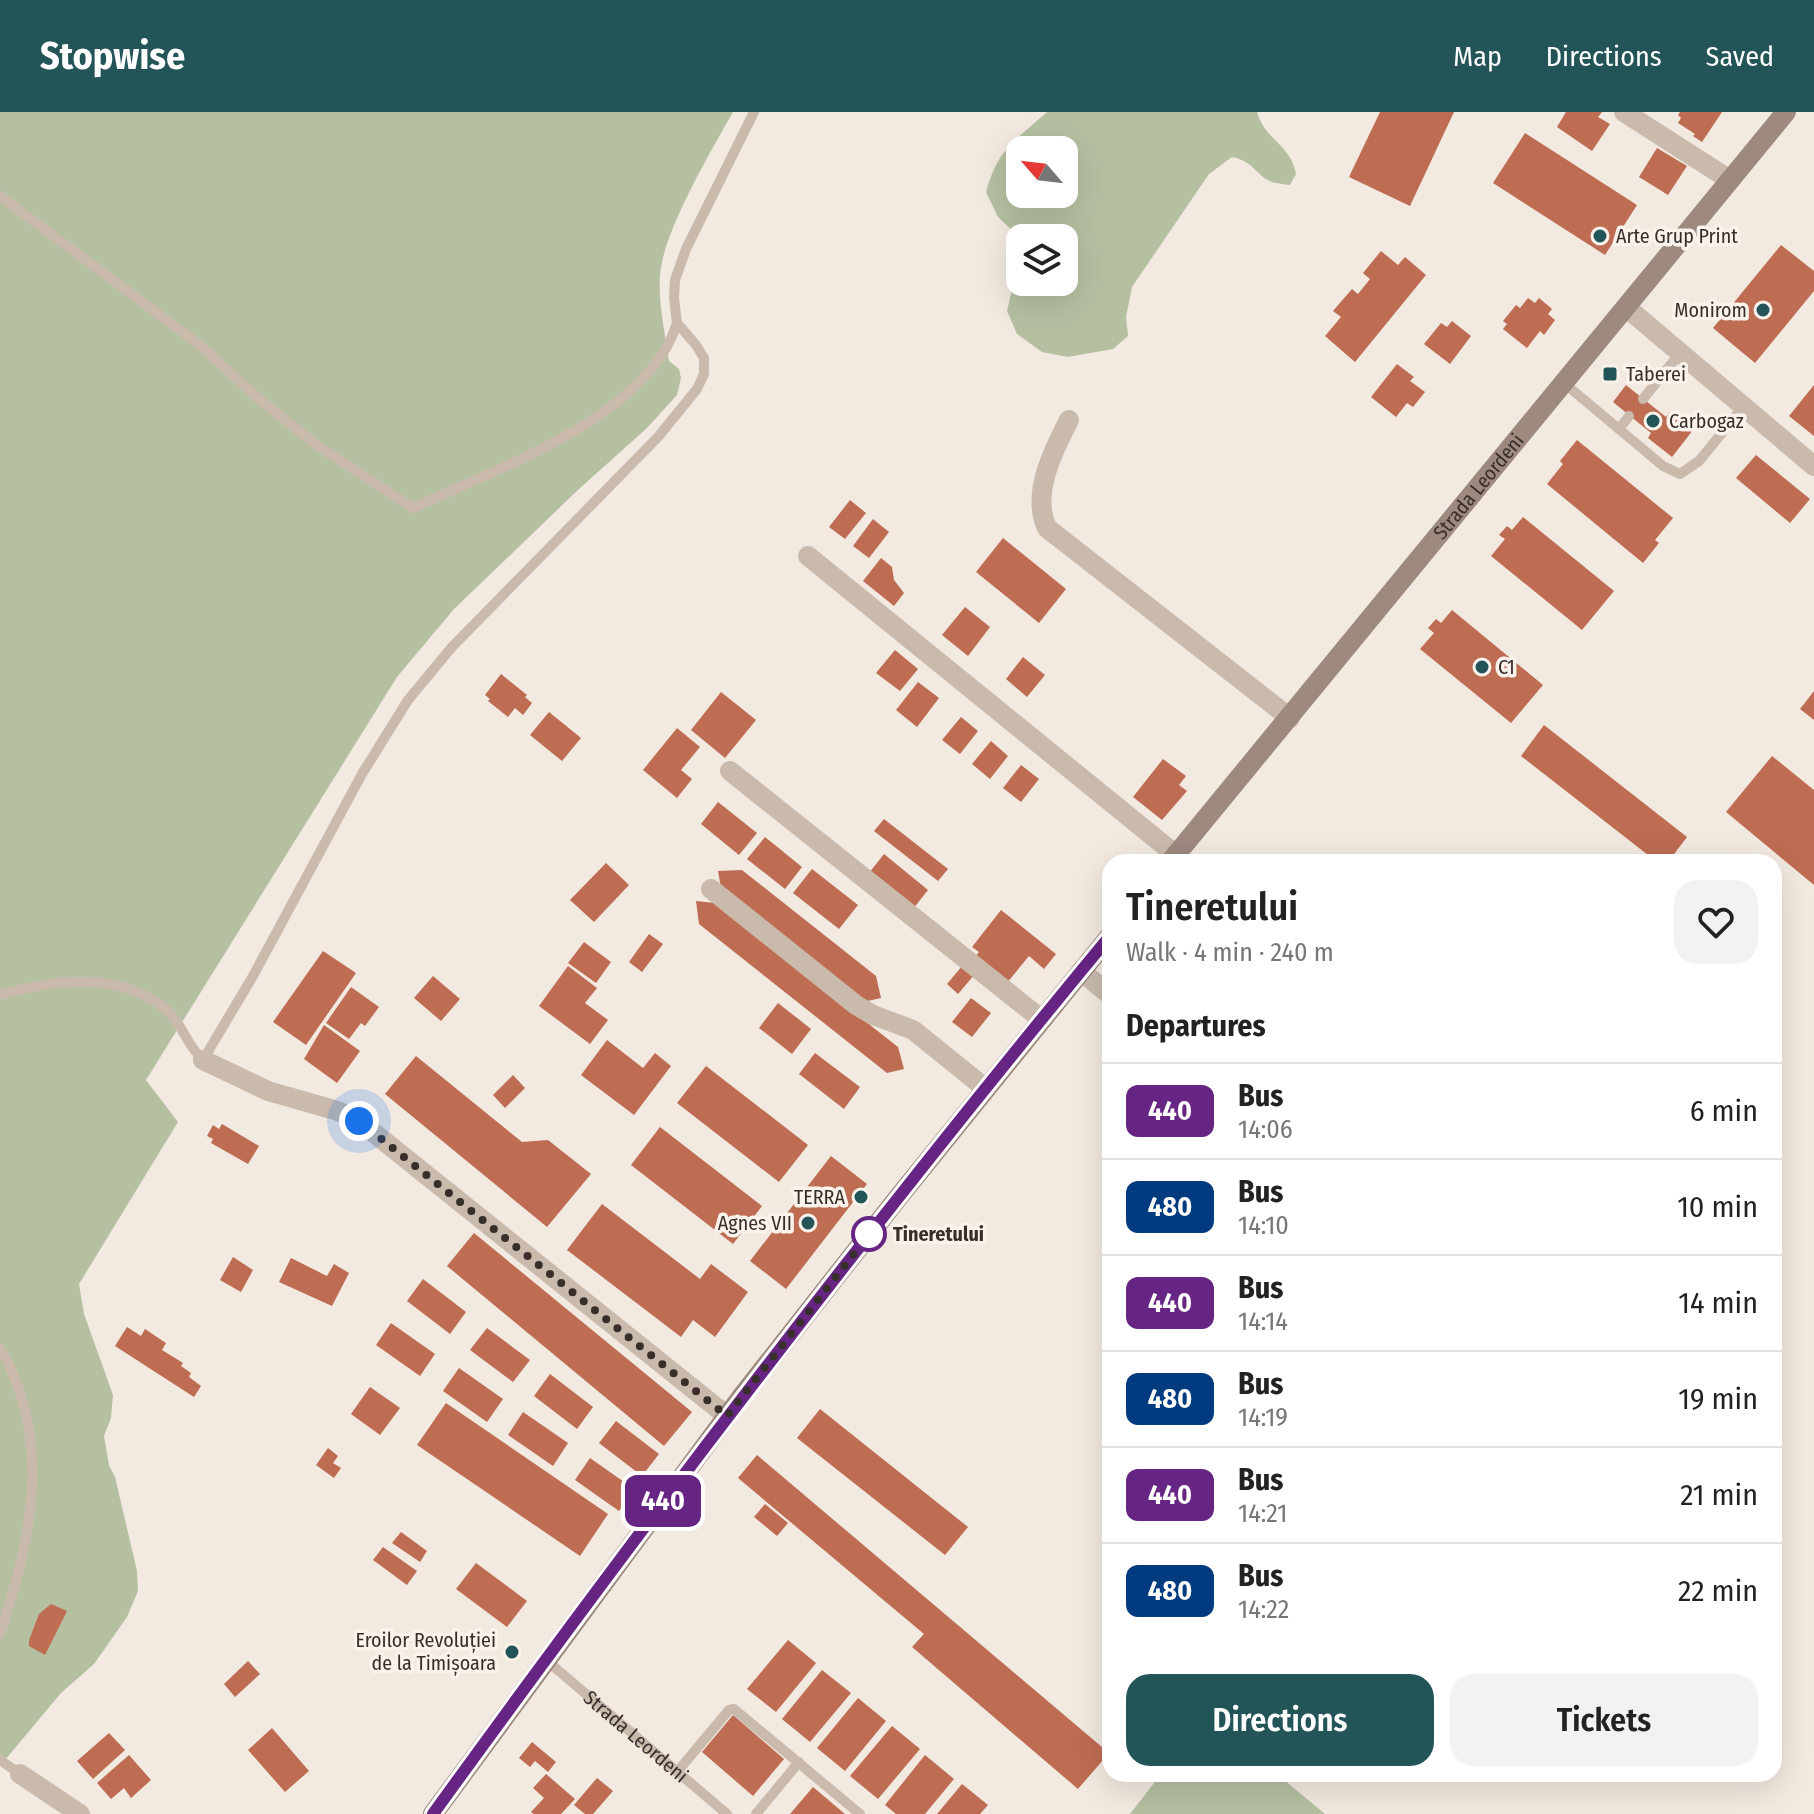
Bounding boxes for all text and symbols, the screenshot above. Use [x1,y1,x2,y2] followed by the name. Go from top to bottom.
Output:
[40,33,185,79] text: Stopwise
[1453,40,1502,73] text: Map
[1546,40,1662,73] text: Directions
[1706,40,1774,73] text: Saved
[1006,136,1078,208] north arrow
[1006,136,1078,296] map controls
[1006,224,1078,296] button: layers
[1616,224,1738,248] place label: Arte Grup Print
[1591,227,1609,245] marker: Arte Grup Print
[1674,298,1747,322] place label: Monirom
[1754,301,1772,319] marker: Monirom
[1626,362,1686,386] place label: Taberei
[1601,365,1619,383] marker: Taberei
[1669,409,1744,433] place label: Carbogaz
[1644,412,1662,430] marker: Carbogaz
[1428,429,1529,544] street label: Strada Leordeni
[1498,655,1515,679] place label: C1
[1473,658,1491,676] marker: C1
[1674,880,1758,964] button: heart
[1126,884,1298,930] text: Tineretului
[1126,937,1334,968] text: Walk · 4 min · 240 m
[1126,1008,1266,1044] text: Departures
[1238,1078,1283,1114] text: Bus
[1690,1093,1758,1129] text: 6 min
[1148,1094,1192,1127] text: 440
[339,1101,379,1141] your location
[1238,1114,1293,1145] text: 14:06
[1238,1174,1283,1210] text: Bus
[794,1185,845,1209] place label: TERRA
[852,1188,870,1206] marker: TERRA
[1677,1189,1758,1225] text: 10 min
[1148,1190,1192,1223] text: 480
[1238,1210,1289,1241] text: 14:10
[718,1211,792,1235] place label: Agnes VII
[799,1214,817,1232] marker: Agnes VII
[852,1217,886,1251] marker: Tineretului
[893,1222,984,1246] place label: Tineretului
[1238,1270,1283,1306] text: Bus
[1678,1285,1758,1321] text: 14 min
[1148,1286,1192,1319] text: 440
[1238,1306,1288,1337] text: 14:14
[1238,1366,1283,1402] text: Bus
[1678,1381,1758,1417] text: 19 min
[1148,1382,1192,1415] text: 480
[1238,1402,1288,1433] text: 14:19
[1238,1462,1283,1498] text: Bus
[617,1475,709,1527] line badge: 440
[1680,1477,1758,1513] text: 21 min
[1148,1478,1192,1511] text: 440
[641,1484,685,1517] text: 440
[1238,1498,1287,1529] text: 14:21
[1238,1558,1283,1594] text: Bus
[1678,1573,1758,1609] text: 22 min
[1148,1574,1192,1607] text: 480
[1238,1594,1289,1625] text: 14:22
[355,1628,496,1676] place label: Eroilor Revoluției de la Timișoara
[503,1643,521,1661] marker: Eroilor Revoluției de la Timișoara
[1126,1674,1434,1766] button: Directions
[1450,1674,1758,1766] button: Tickets
[579,1685,693,1788] street label: Strada Leordeni

